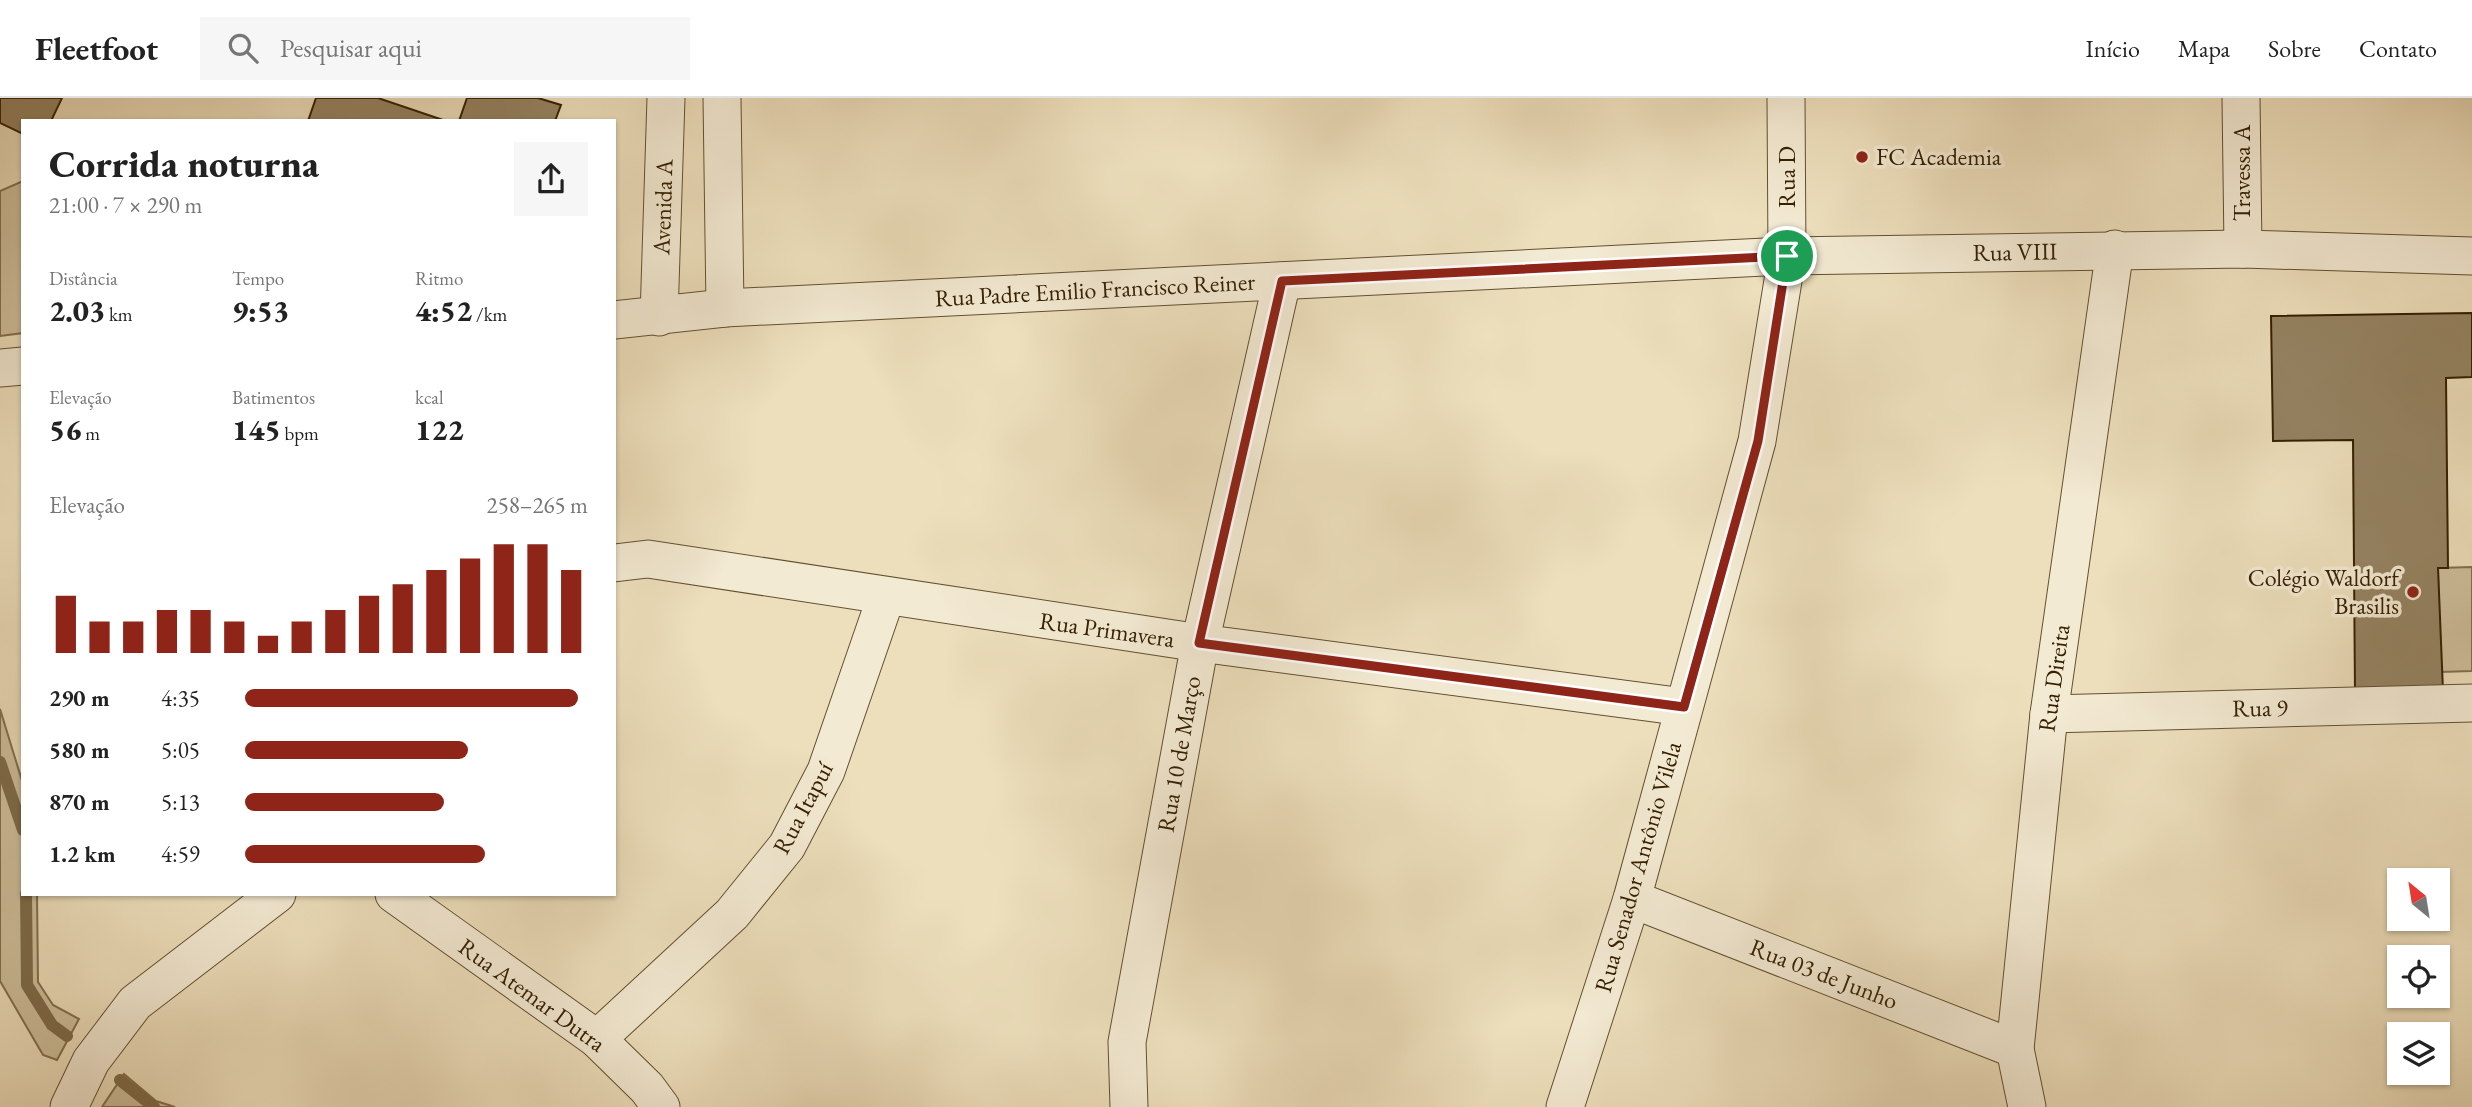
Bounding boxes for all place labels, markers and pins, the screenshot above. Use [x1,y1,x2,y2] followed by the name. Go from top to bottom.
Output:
[1876,141,2002,172] place label: FC Academia
[1854,149,1870,165] marker: FC Academia
[1757,226,1817,286] pin
[2248,562,2402,621] place label: Colégio Waldorf Brasilis
[2405,584,2421,600] marker: Colégio Waldorf Brasilis

